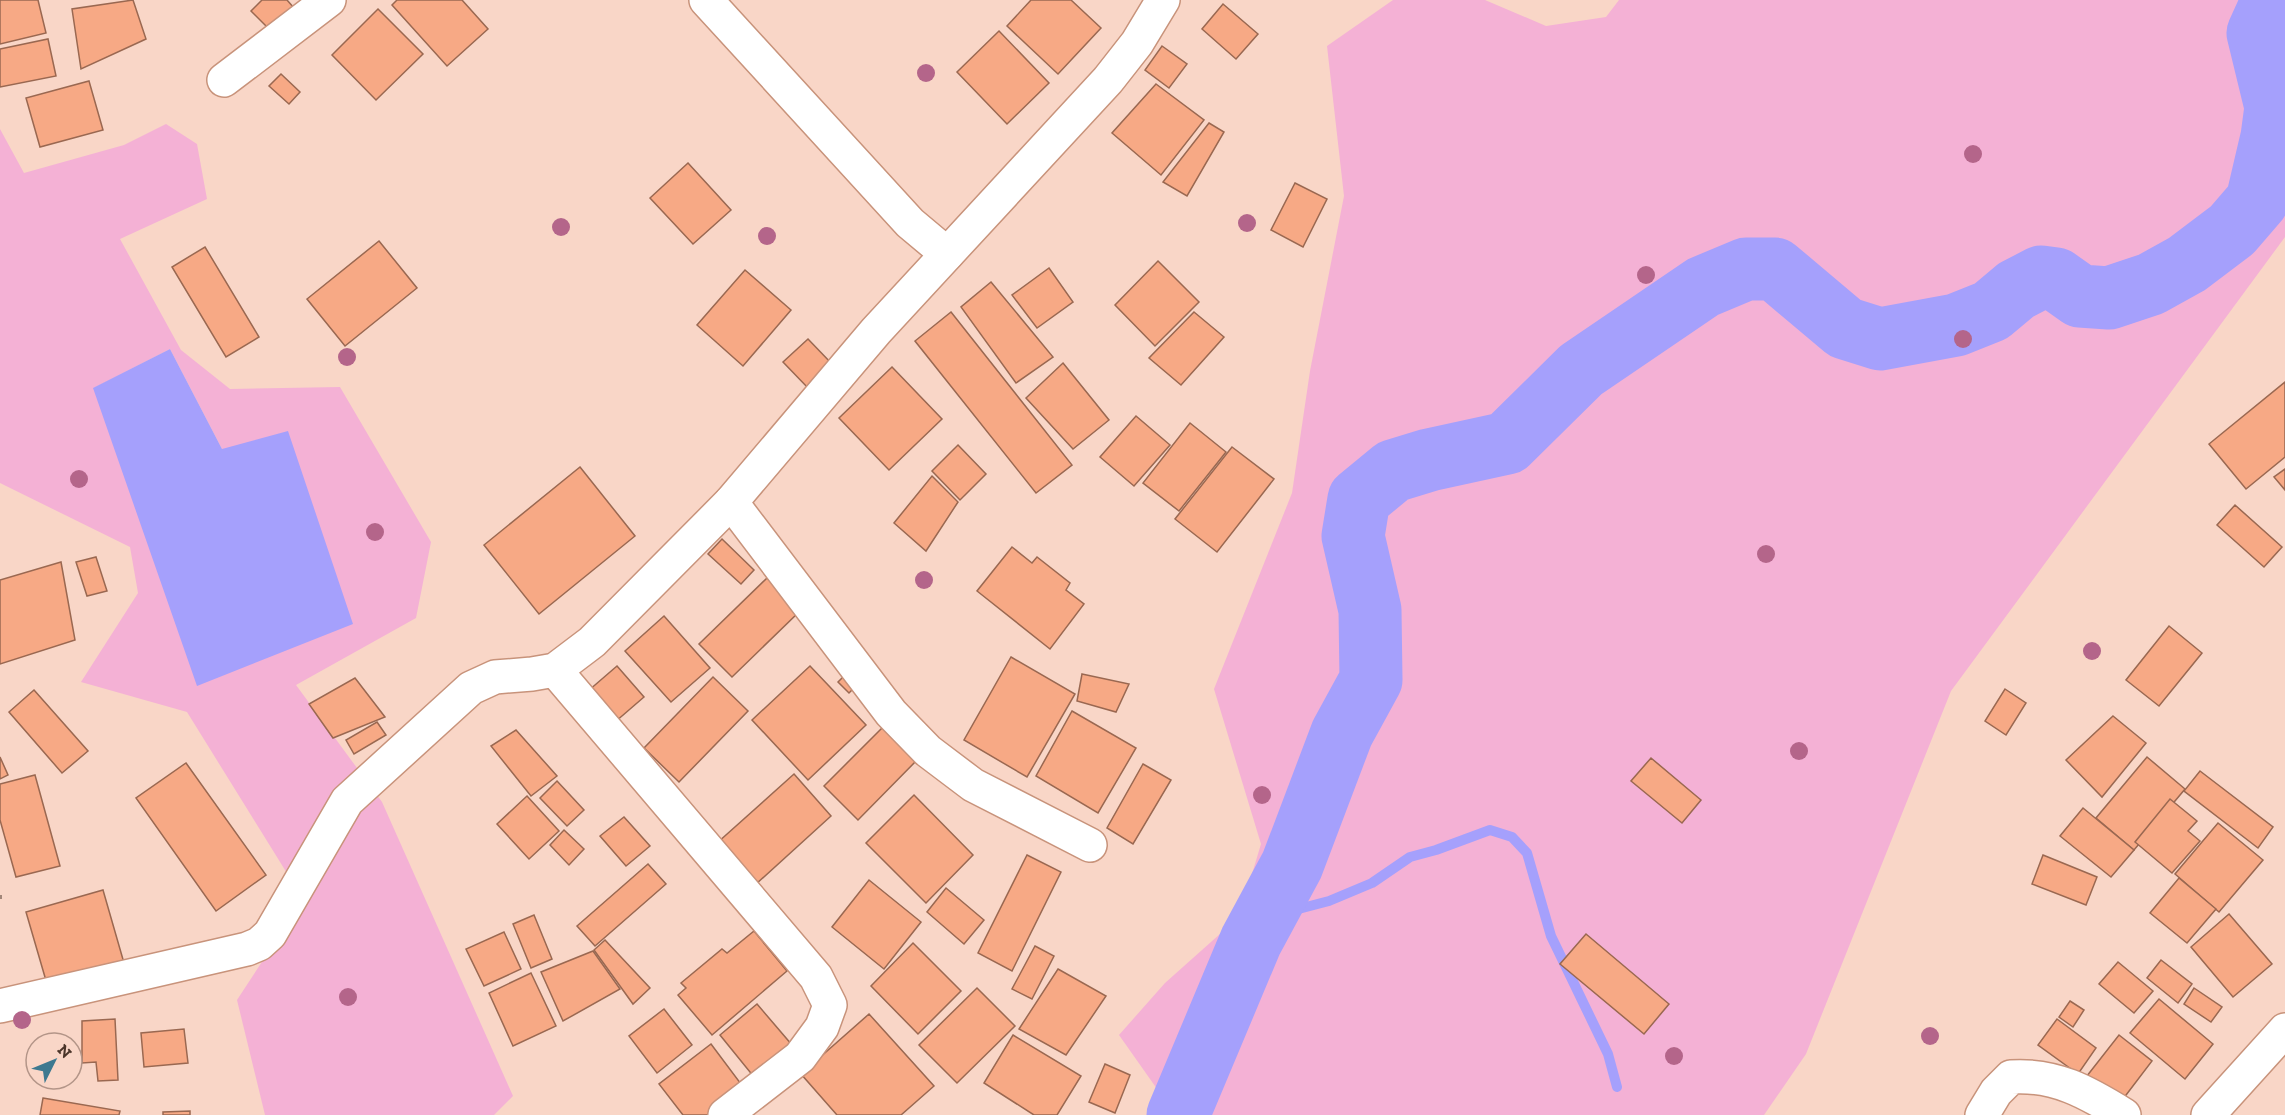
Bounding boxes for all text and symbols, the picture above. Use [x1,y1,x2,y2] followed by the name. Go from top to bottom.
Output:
[24,1031,84,1091] north arrow
[54,1040,76,1062] text: N

